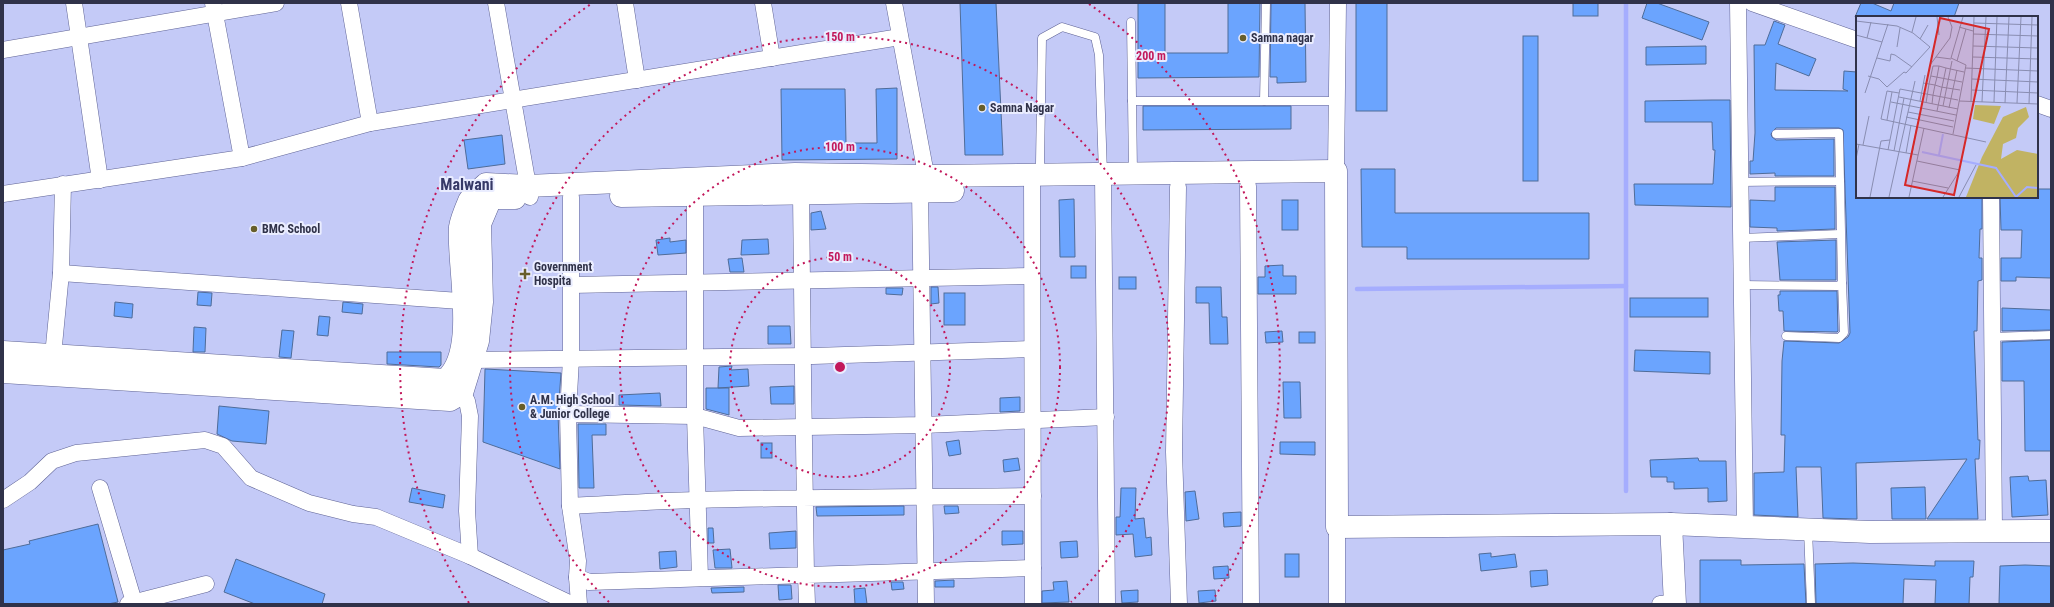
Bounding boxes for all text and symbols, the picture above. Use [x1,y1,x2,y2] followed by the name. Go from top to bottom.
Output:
[1856,16,2038,198] inset map
[825,30,855,44] text: 150 m
[1251,31,1314,45] place label: Samna nagar
[1238,33,1248,43] marker: Samna nagar
[1136,49,1166,63] text: 200 m
[990,101,1054,115] place label: Samna Nagar
[977,103,987,113] marker: Samna Nagar
[825,140,855,154] text: 100 m
[440,175,494,194] district label: Malwani
[262,222,320,236] place label: BMC School
[249,224,259,234] marker: BMC School
[828,250,852,264] text: 50 m
[534,260,592,288] place label: Government Hospita
[519,268,531,280] marker: Government Hospita
[833,360,847,374] centre of rings
[530,393,614,421] place label: A.M. High School & Junior College
[517,402,527,412] marker: A.M. High School & Junior College

